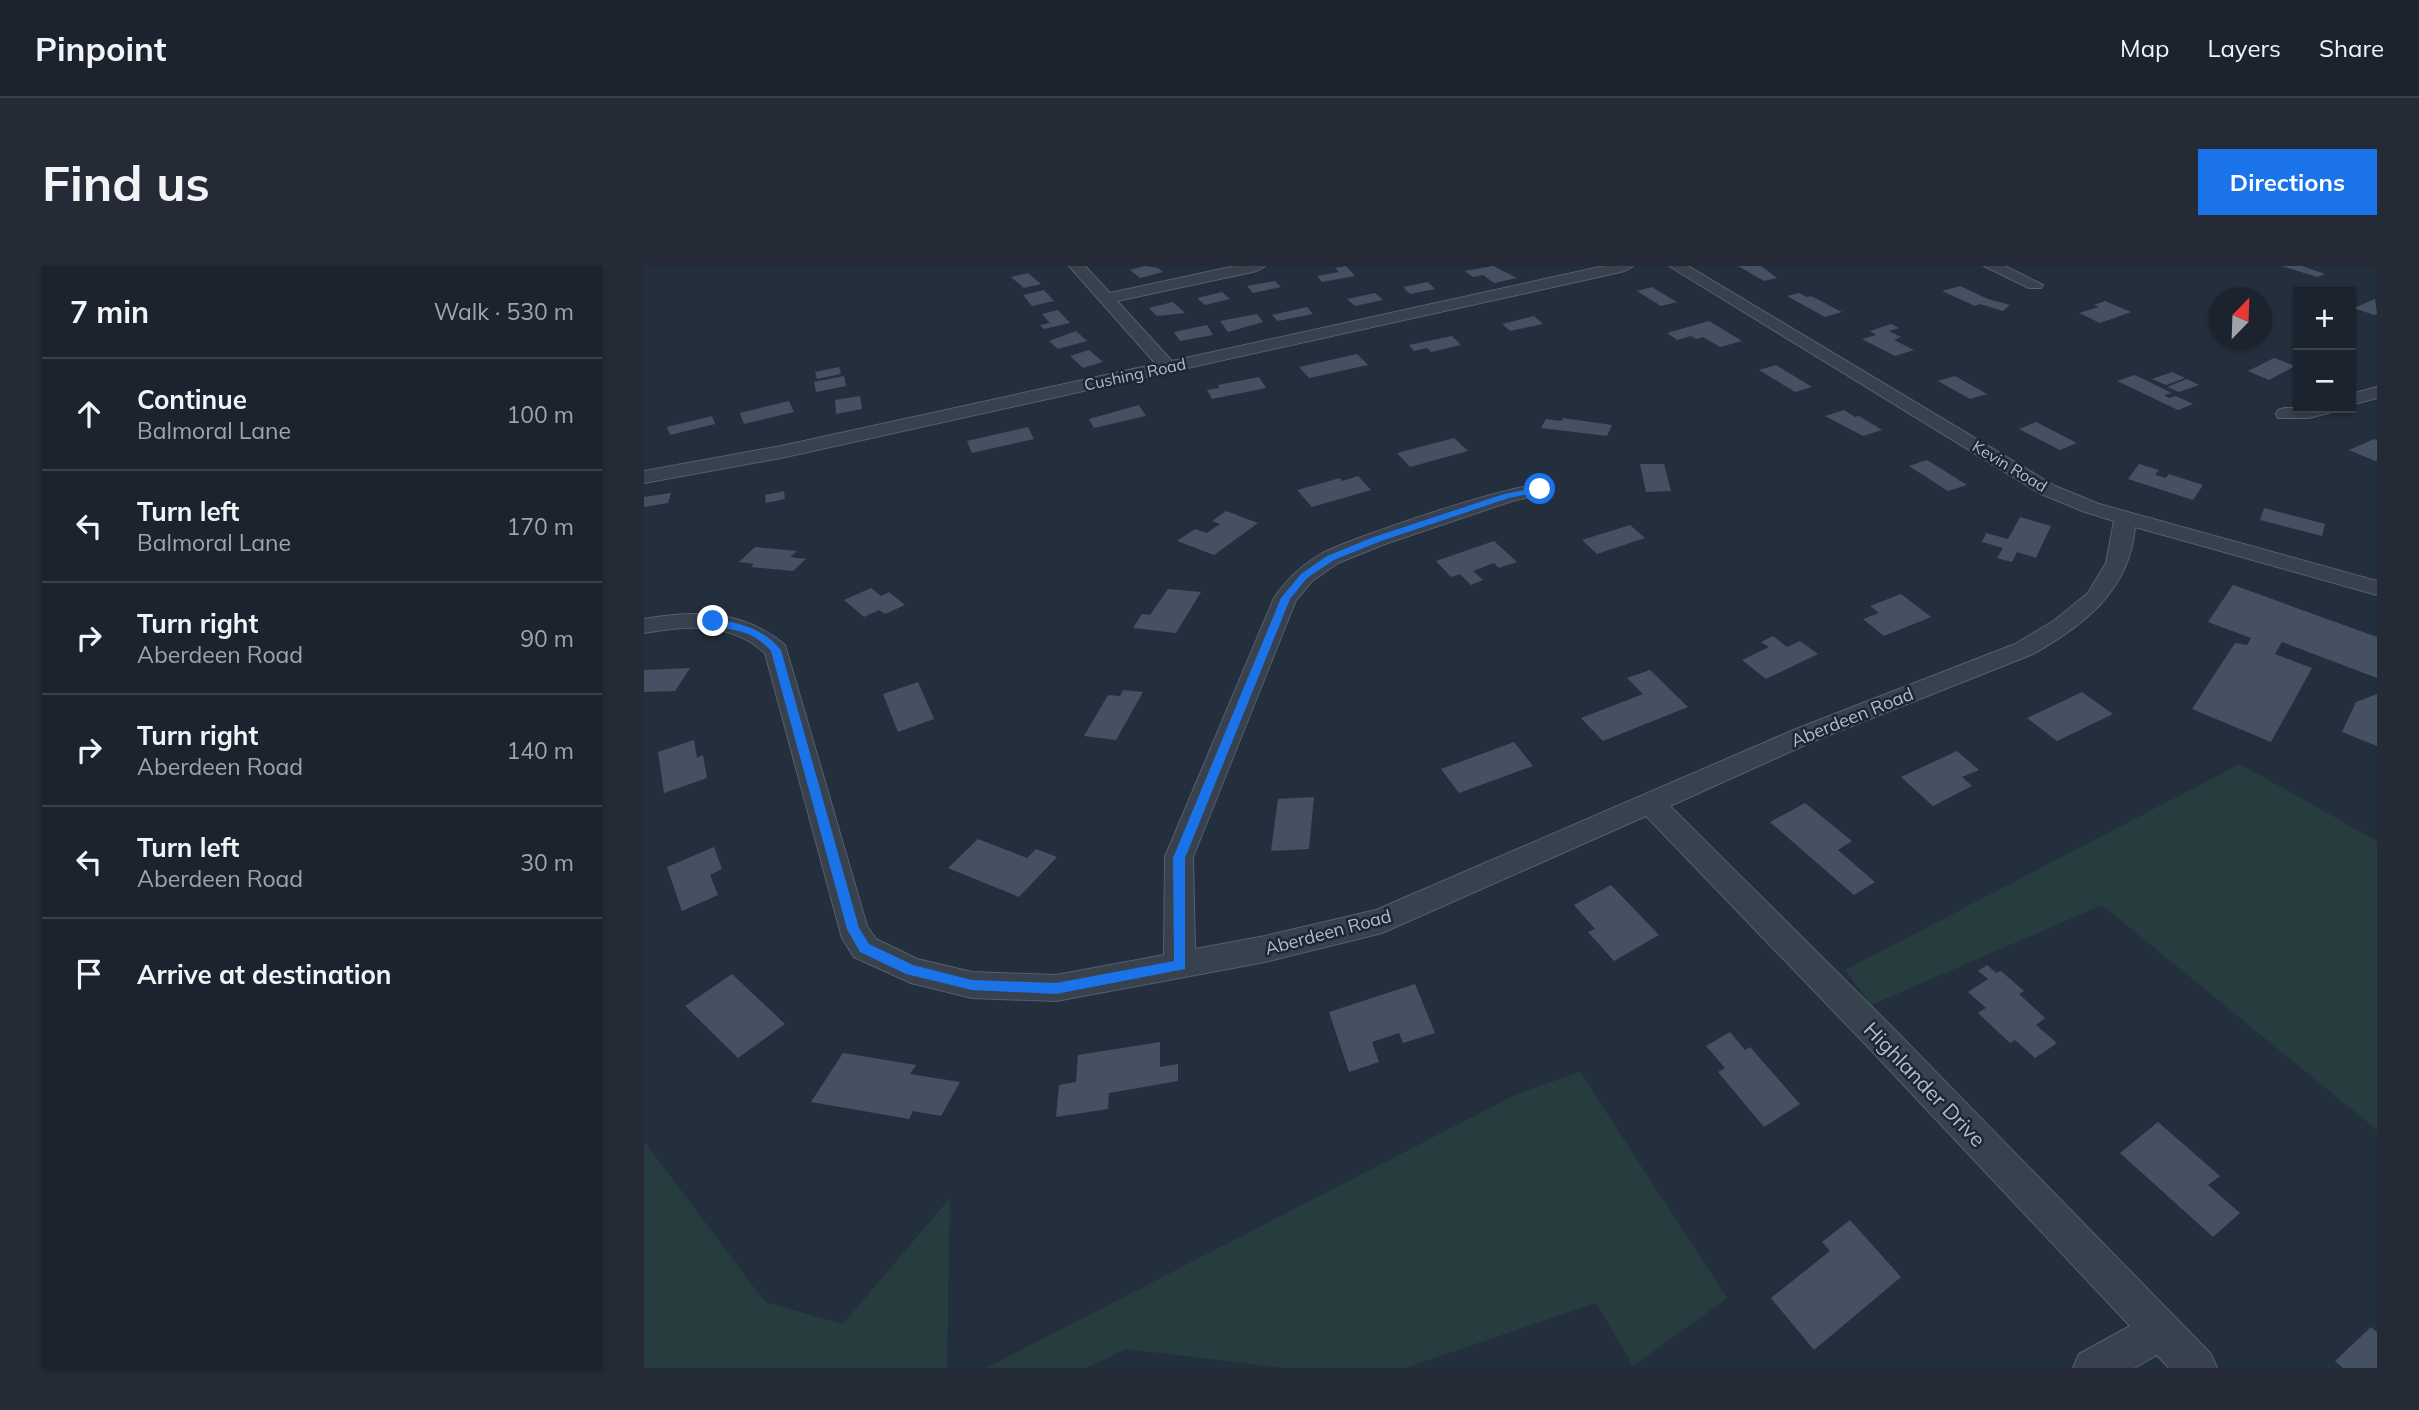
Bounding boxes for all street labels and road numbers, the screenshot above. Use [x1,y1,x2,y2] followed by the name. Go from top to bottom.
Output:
[1082,353,1188,395] street label: Cushing Road
[1969,436,2051,496] street label: Kevin Road
[1787,682,1917,752] street label: Aberdeen Road
[1262,904,1394,960] street label: Aberdeen Road
[1859,1016,1991,1152] street label: Highlander Drive

